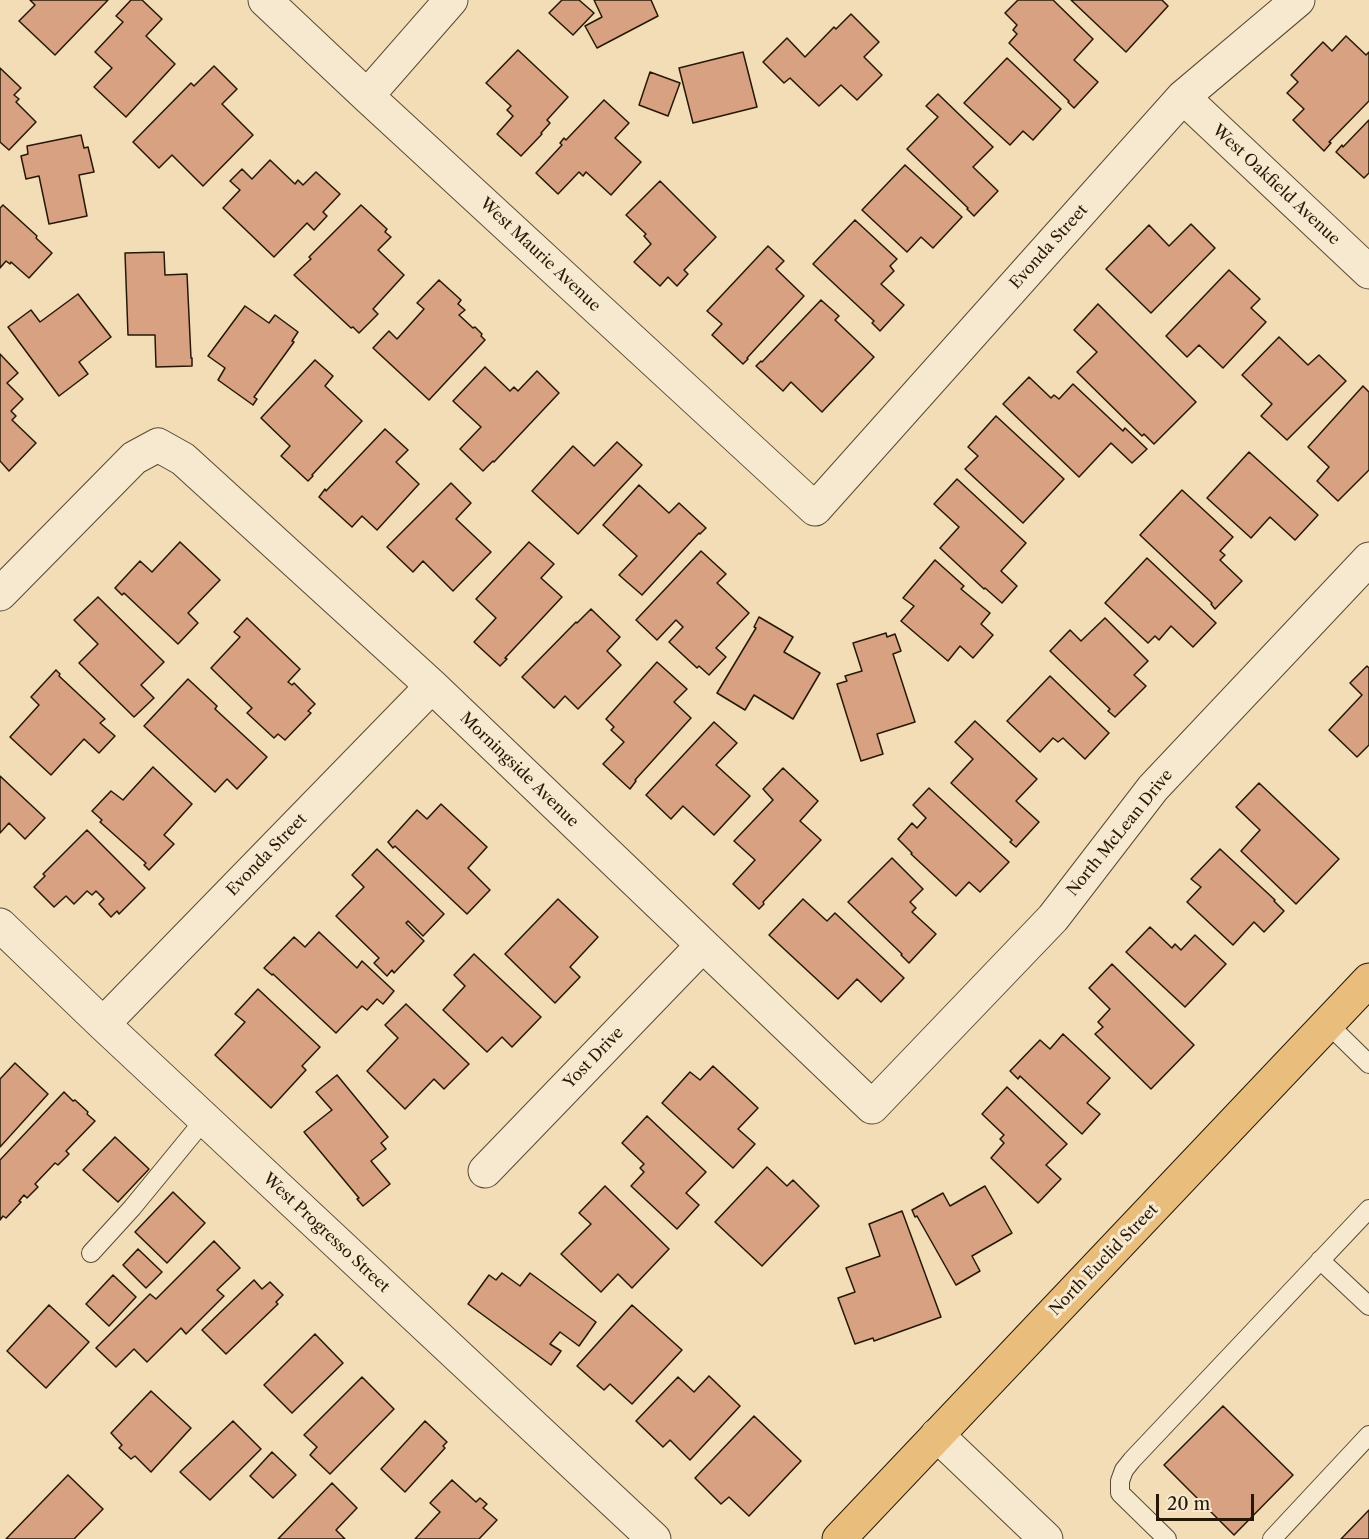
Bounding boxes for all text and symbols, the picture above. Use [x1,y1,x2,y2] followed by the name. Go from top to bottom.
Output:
[1208,121,1344,249] street label: West Oakfield Avenue
[476,194,604,316] street label: West Maurie Avenue
[1006,201,1092,293] street label: Evonda Street
[456,708,582,832] street label: Morningside Avenue
[1063,766,1177,900] street label: North McLean Drive
[223,810,311,900] street label: Evonda Street
[560,1023,628,1093] street label: Yost Drive
[259,1169,393,1297] street label: West Progresso Street
[1046,1200,1162,1320] street label: North Euclid Street
[1159,1482,1256,1520] scale bar
[1167,1493,1210,1515] text: 20 m

